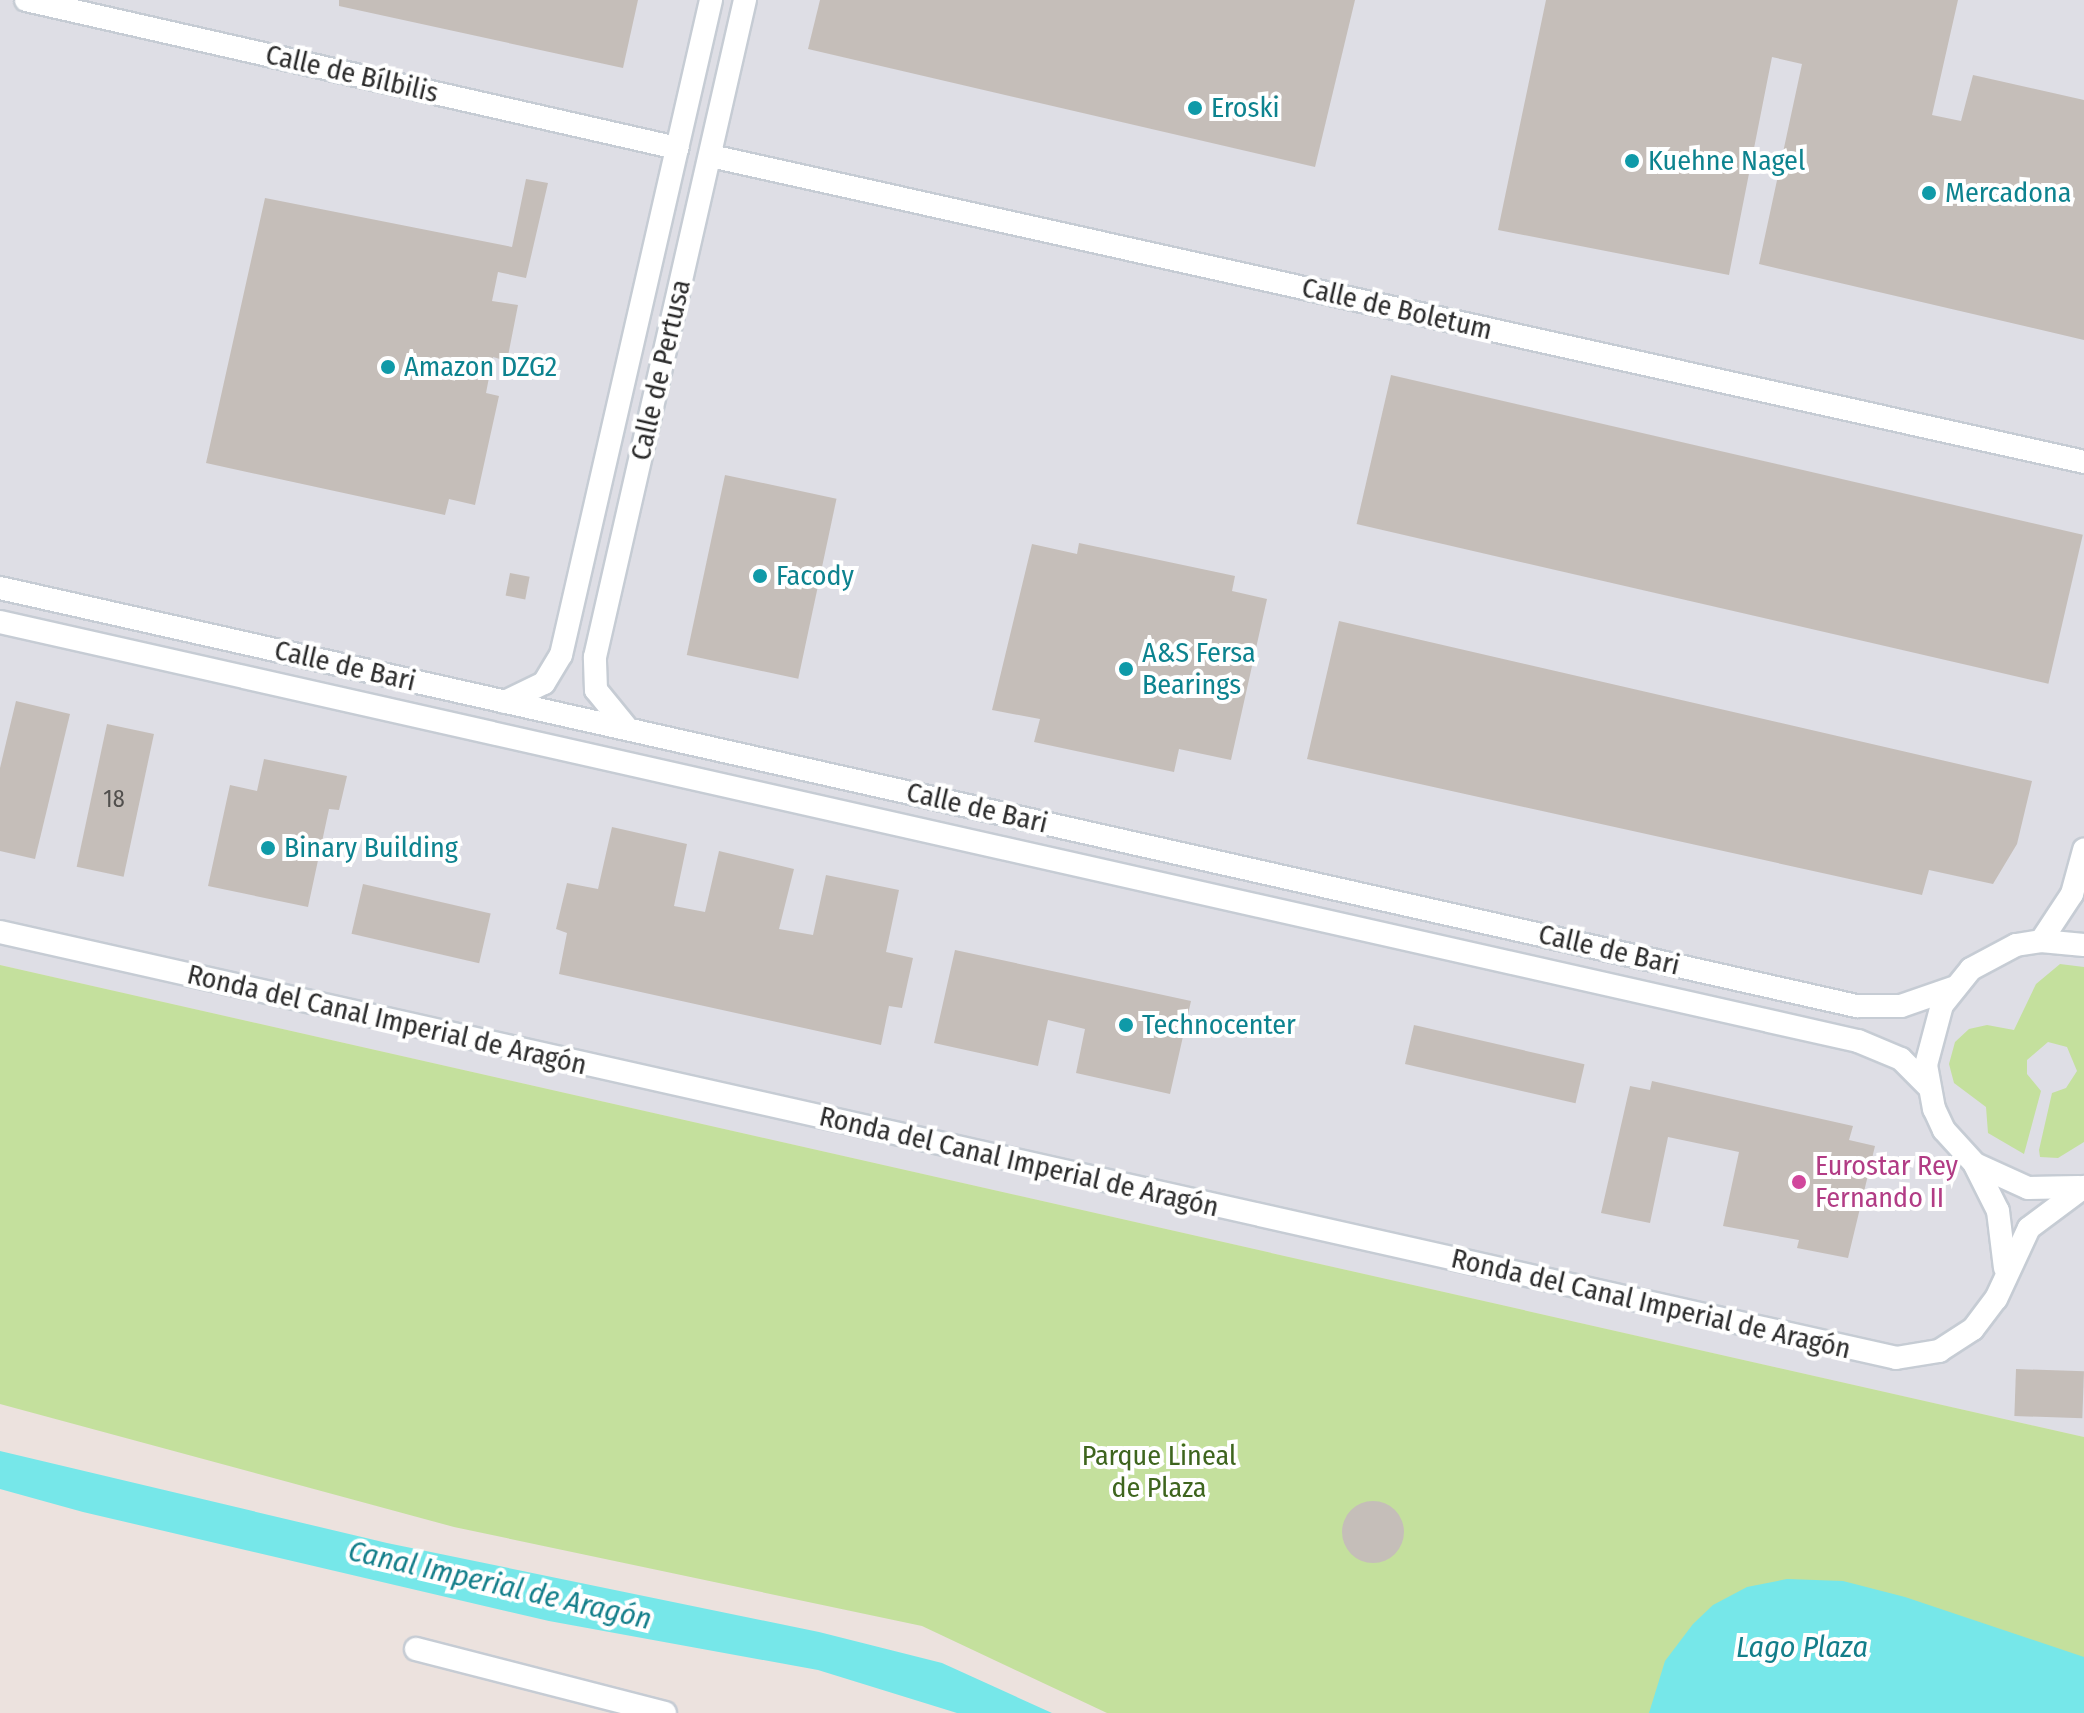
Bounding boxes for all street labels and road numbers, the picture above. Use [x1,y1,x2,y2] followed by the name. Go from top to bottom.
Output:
[262,38,442,110] street label: Calle de Bílbilis
[1299,271,1495,347] street label: Calle de Boletum
[624,276,698,464] street label: Calle de Pertusa
[271,633,419,699] street label: Calle de Bari
[903,775,1051,841] street label: Calle de Bari
[1535,917,1683,983] street label: Calle de Bari
[184,958,590,1082] street label: Ronda del Canal Imperial de Aragón
[816,1100,1222,1224] street label: Ronda del Canal Imperial de Aragón
[1448,1242,1854,1366] street label: Ronda del Canal Imperial de Aragón

